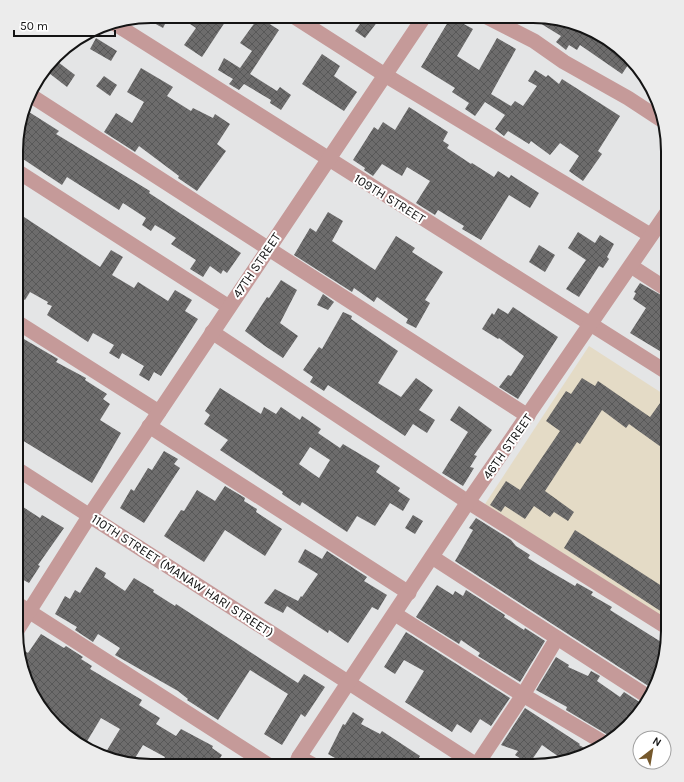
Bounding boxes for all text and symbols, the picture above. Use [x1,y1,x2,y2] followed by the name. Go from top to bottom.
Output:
[14,12,115,38] scale bar
[20,19,48,33] text: 50 m
[351,171,429,227] street label: 109TH STREET
[229,230,284,301] street label: 47TH STREET
[479,410,536,482] street label: 46TH STREET
[89,511,276,640] street label: 110TH STREET (MANAW HARI STREET)
[632,730,672,770] north arrow
[650,734,664,749] text: N

